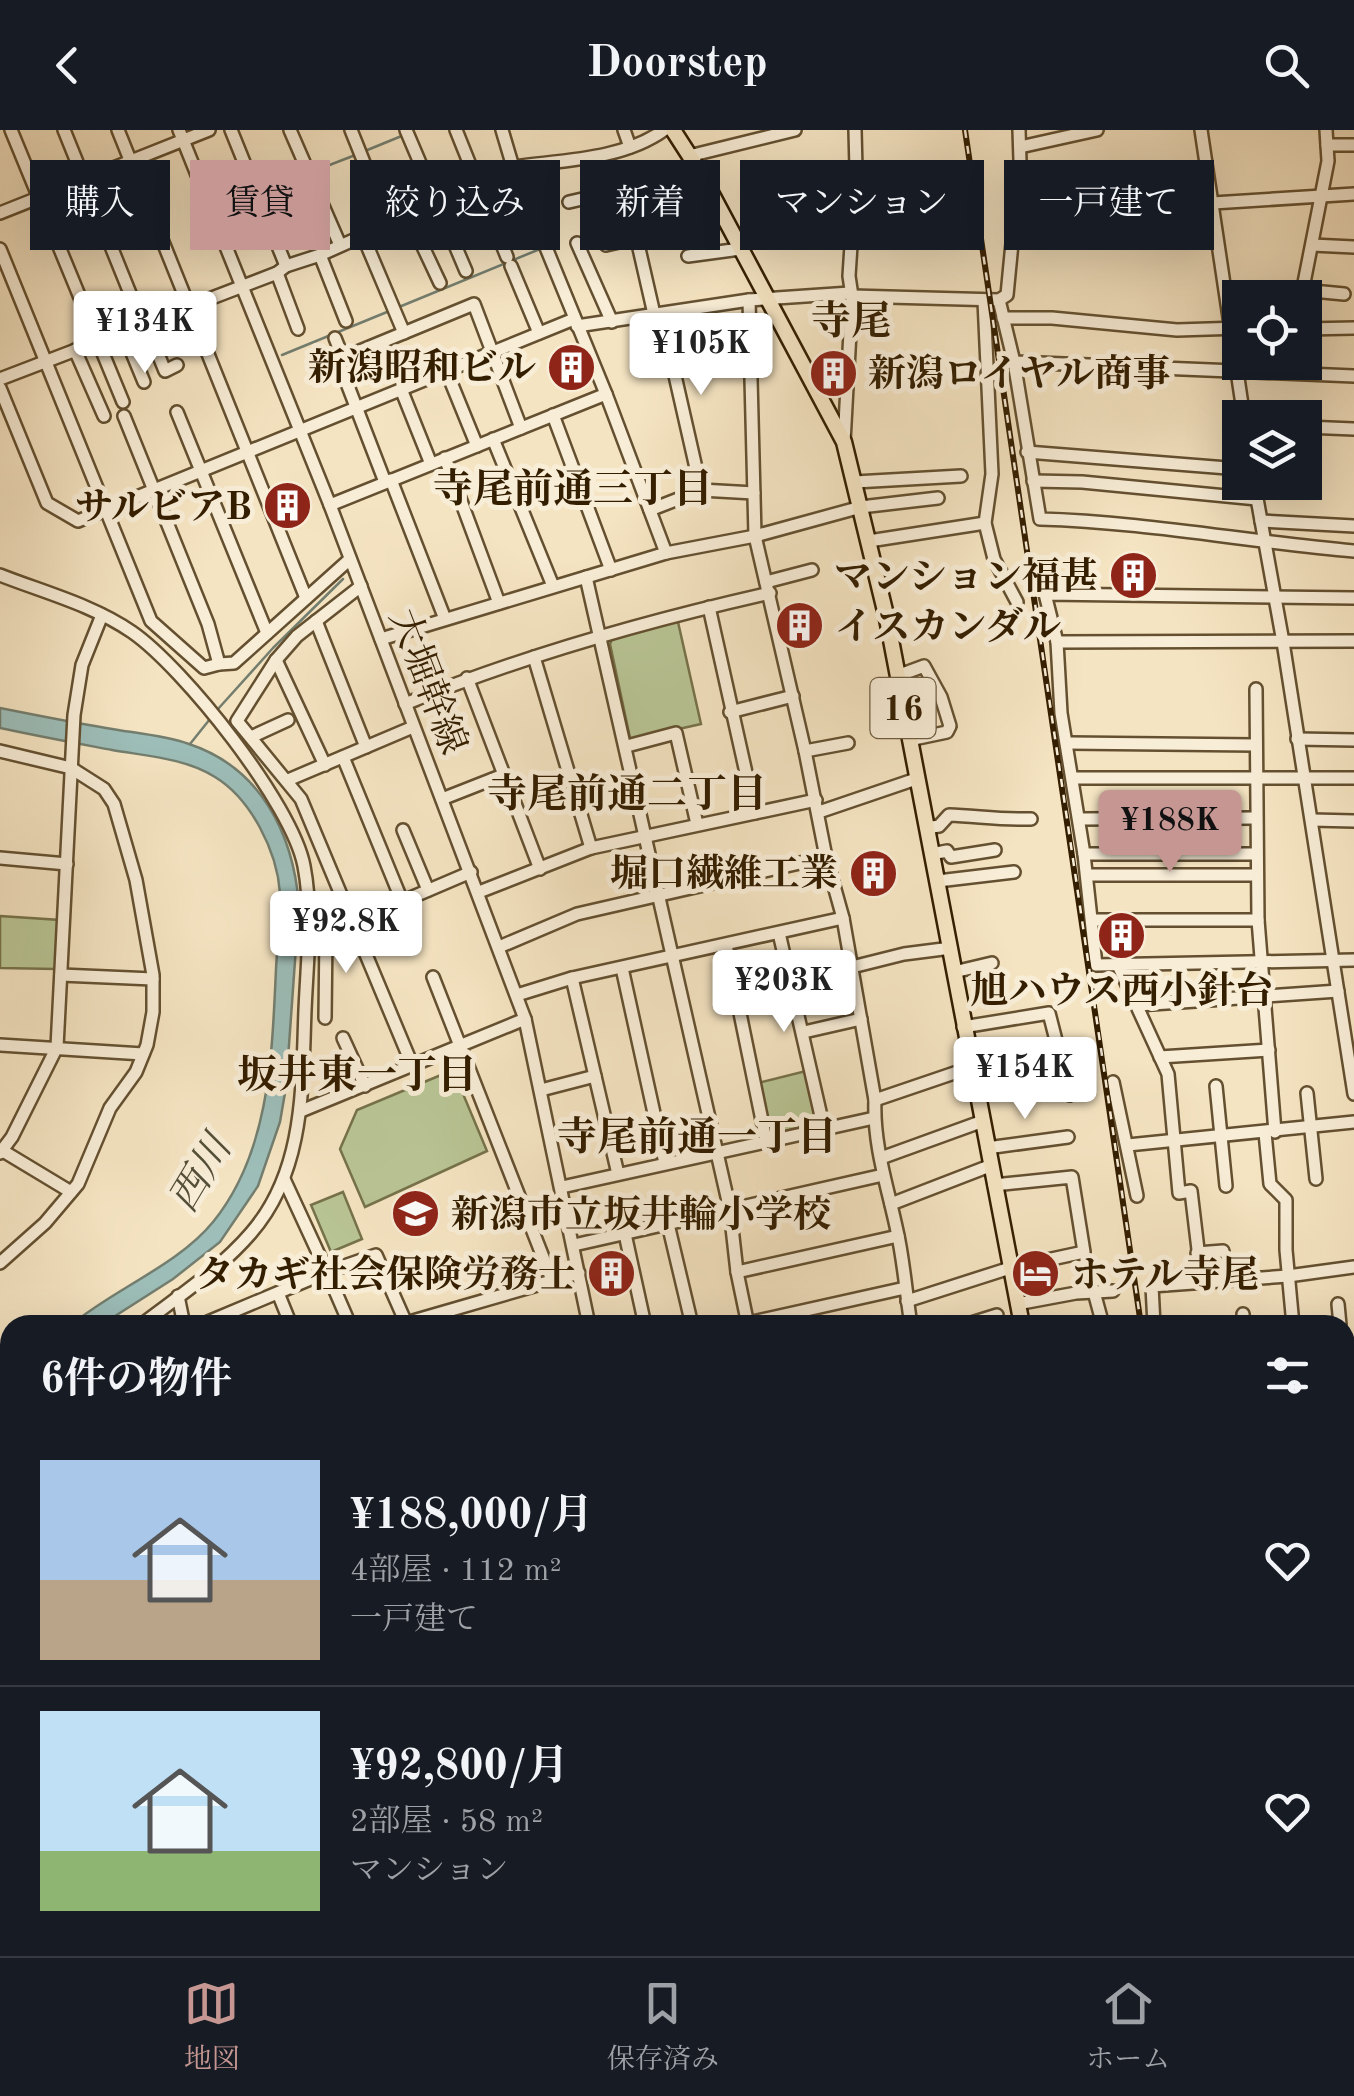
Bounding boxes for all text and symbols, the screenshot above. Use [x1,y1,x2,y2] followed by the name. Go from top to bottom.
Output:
[40,38,95,93] icon: back
[1259,38,1314,93] icon: search
[586,42,768,87] text: Doorstep
[30,160,170,250] chip: 購入
[190,160,330,250] chip: 賃貸
[350,160,560,250] chip: 絞り込み
[580,160,720,250] chip: 新着
[740,160,984,250] chip: マンション
[1004,160,1214,250] chip: 一戸建て
[1222,280,1322,500] map controls
[1222,280,1322,380] button: locate
[75,291,215,376] pin: ¥134K
[811,300,891,344] district label: 寺尾
[96,307,194,339] text: ¥134K
[631,313,771,398] pin: ¥105K
[652,329,750,361] text: ¥105K
[545,341,597,393] building icon: 新潟昭和ビル
[308,347,536,389] place label: 新潟昭和ビル
[807,347,859,399] building icon: 新潟ロイヤル商事
[868,353,1170,395] place label: 新潟ロイヤル商事
[1222,400,1322,500] button: layers
[433,468,713,512] district label: 寺尾前通三丁目
[261,480,313,532] building icon: サルビアB
[75,488,252,528] place label: サルビアB
[1107,550,1159,602] building icon: マンション福甚
[834,557,1098,598] place label: マンション福甚
[774,600,826,652] building icon: イスカンダル
[381,603,475,760] street label: 大堀幹線
[835,606,1061,648] place label: イスカンダル
[870,678,936,738] road number: 16
[487,773,767,817] district label: 寺尾前通二丁目
[1100,790,1240,875] pin: ¥188K
[1121,806,1219,838] text: ¥188K
[847,847,899,899] building icon: 堀口繊維工業
[610,853,838,895] place label: 堀口繊維工業
[265,891,427,976] pin: ¥92.8K
[292,907,400,939] text: ¥92.8K
[1096,910,1148,962] building icon: 旭ハウス西小針台
[714,950,854,1035] pin: ¥203K
[735,966,833,998] text: ¥203K
[971,970,1273,1012] place label: 旭ハウス西小針台
[955,1037,1095,1122] pin: ¥154K
[976,1053,1074,1085] text: ¥154K
[237,1054,477,1098] district label: 坂井東一丁目
[557,1116,837,1160] district label: 寺尾前通一丁目
[162,1125,242,1220] water label: 西川
[390,1188,442,1240] school or university icon: 新潟市立坂井輪小学校
[451,1194,831,1236] place label: 新潟市立坂井輪小学校
[585,1248,637,1300] building icon: タカギ社会保険労務士
[1010,1248,1062,1300] hotel icon: ホテル寺尾
[196,1254,576,1296] place label: タカギ社会保険労務士
[1071,1254,1259,1296] place label: ホテル寺尾
[1260,1348,1315,1403] icon: filters
[40,1360,232,1402] text: 6件の物件
[350,1496,593,1538] text: ¥188,000/月
[120,1500,240,1620] icon: home
[1260,1533,1315,1588] icon: heart
[350,1556,562,1588] text: 4部屋 · 112 m²
[350,1605,478,1637] text: 一戸建て
[350,1747,569,1789] text: ¥92,800/月
[120,1751,240,1871] icon: home
[1260,1784,1315,1839] icon: heart
[350,1807,543,1839] text: 2部屋 · 58 m²
[350,1856,509,1888] text: マンション
[184,1976,240,2079] tab: 地図
[607,1976,719,2079] tab: 保存済み
[1086,1976,1170,2079] tab: ホーム

